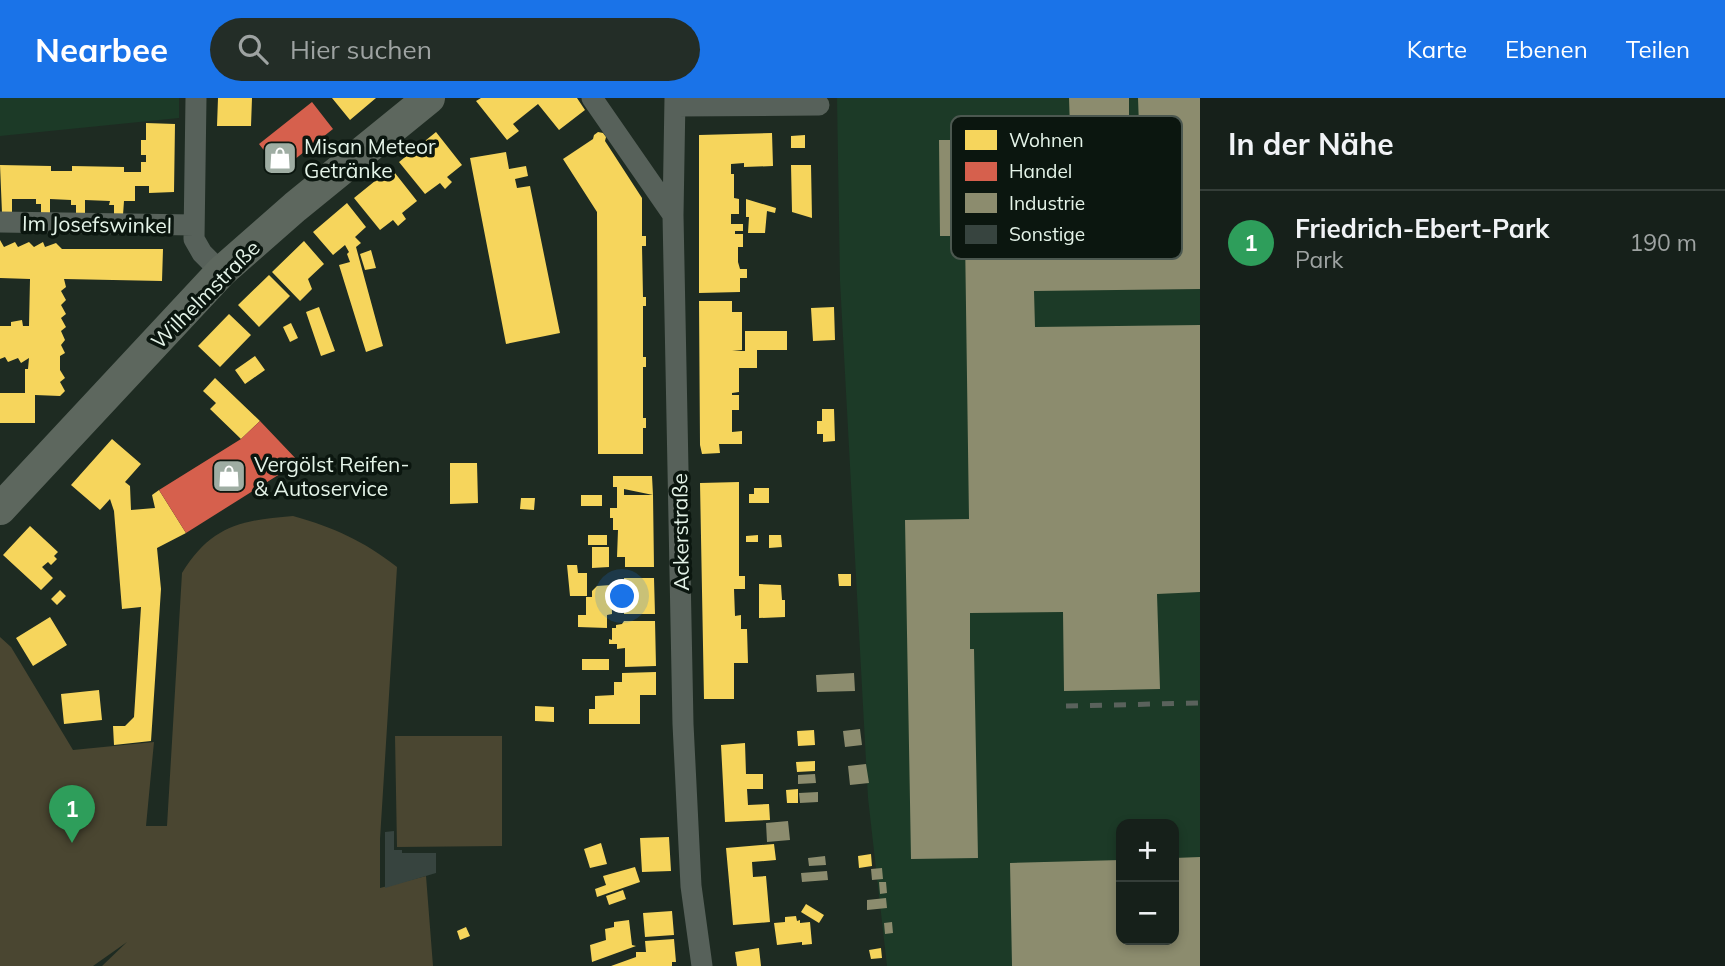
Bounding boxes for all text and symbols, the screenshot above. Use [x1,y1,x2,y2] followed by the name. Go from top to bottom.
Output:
[210,18,700,81] search box
[35,29,168,70] text: Nearbee
[234,30,272,68] icon: search
[290,33,432,66] text: Hier suchen
[1407,34,1467,64] text: Karte
[1505,34,1588,64] text: Ebenen
[1626,34,1690,64] text: Teilen
[951,116,1182,259] legend
[1228,125,1394,163] text: In der Nähe
[1009,128,1084,152] text: Wohnen
[304,133,436,183] place label: Misan Meteor Getränke
[261,139,299,177] shop icon: Misan Meteor Getränke
[1009,159,1072,183] text: Handel
[1009,191,1085,215] text: Industrie
[22,210,172,238] street label: Im Josefswinkel
[1295,212,1549,245] text: Friedrich-Ebert-Park
[1009,222,1085,246] text: Sonstige
[1244,228,1258,257] text: 1
[1629,228,1697,257] text: 190 m
[145,234,265,354] street label: Wilhelmstraße
[1295,245,1343,274] text: Park
[254,451,409,501] place label: Vergölst Reifen- & Autoservice
[210,457,248,495] shop icon: Vergölst Reifen- & Autoservice
[666,473,694,591] street label: Ackerstraße
[605,579,639,613] your location
[49,785,95,843] pin: 1
[1116,819,1179,945] map controls
[1116,819,1179,882] button: +
[1116,882,1179,945] button: −

